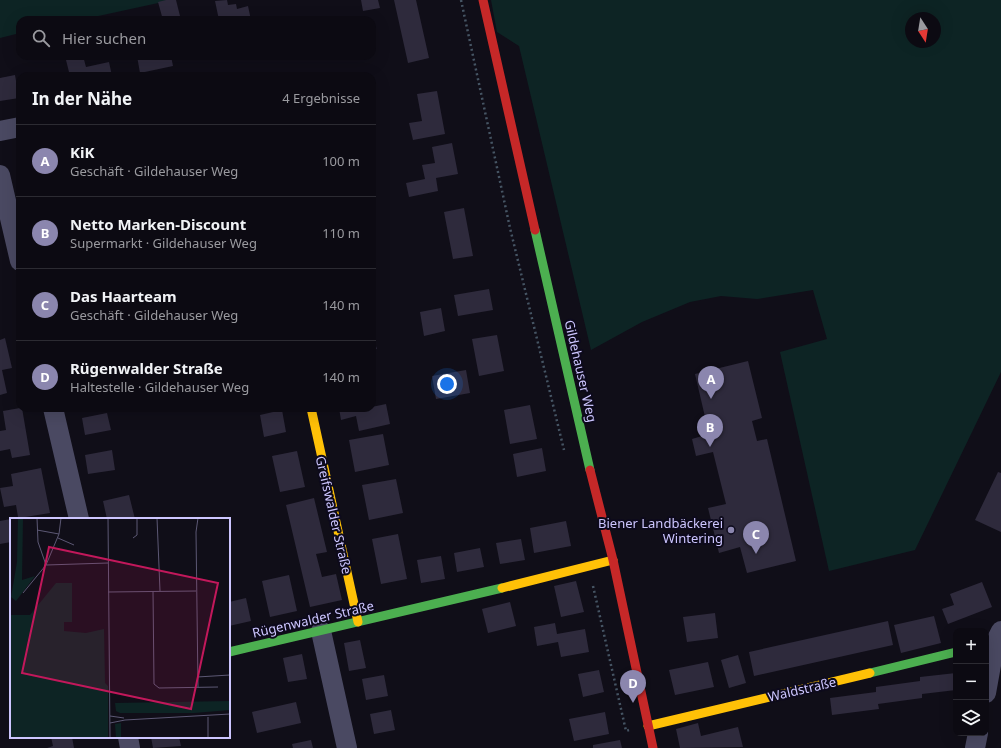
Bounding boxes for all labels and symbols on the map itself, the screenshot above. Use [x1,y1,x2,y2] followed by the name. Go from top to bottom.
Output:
[905,12,941,48] north arrow
[560,318,602,424] street label: Gildehauser Weg
[698,366,724,399] pin: A
[437,374,457,394] your location
[697,414,723,447] pin: B
[312,454,356,576] street label: Greifswalder Straße
[598,514,723,547] place label: Biener Landbäckerei Wintering
[10,518,230,738] inset map
[743,521,769,554] pin: C
[726,525,736,535] marker: Biener Landbäckerei Wintering
[250,596,376,642] street label: Rügenwalder Straße
[620,670,646,703] pin: D
[766,672,838,706] street label: Waldstraße

